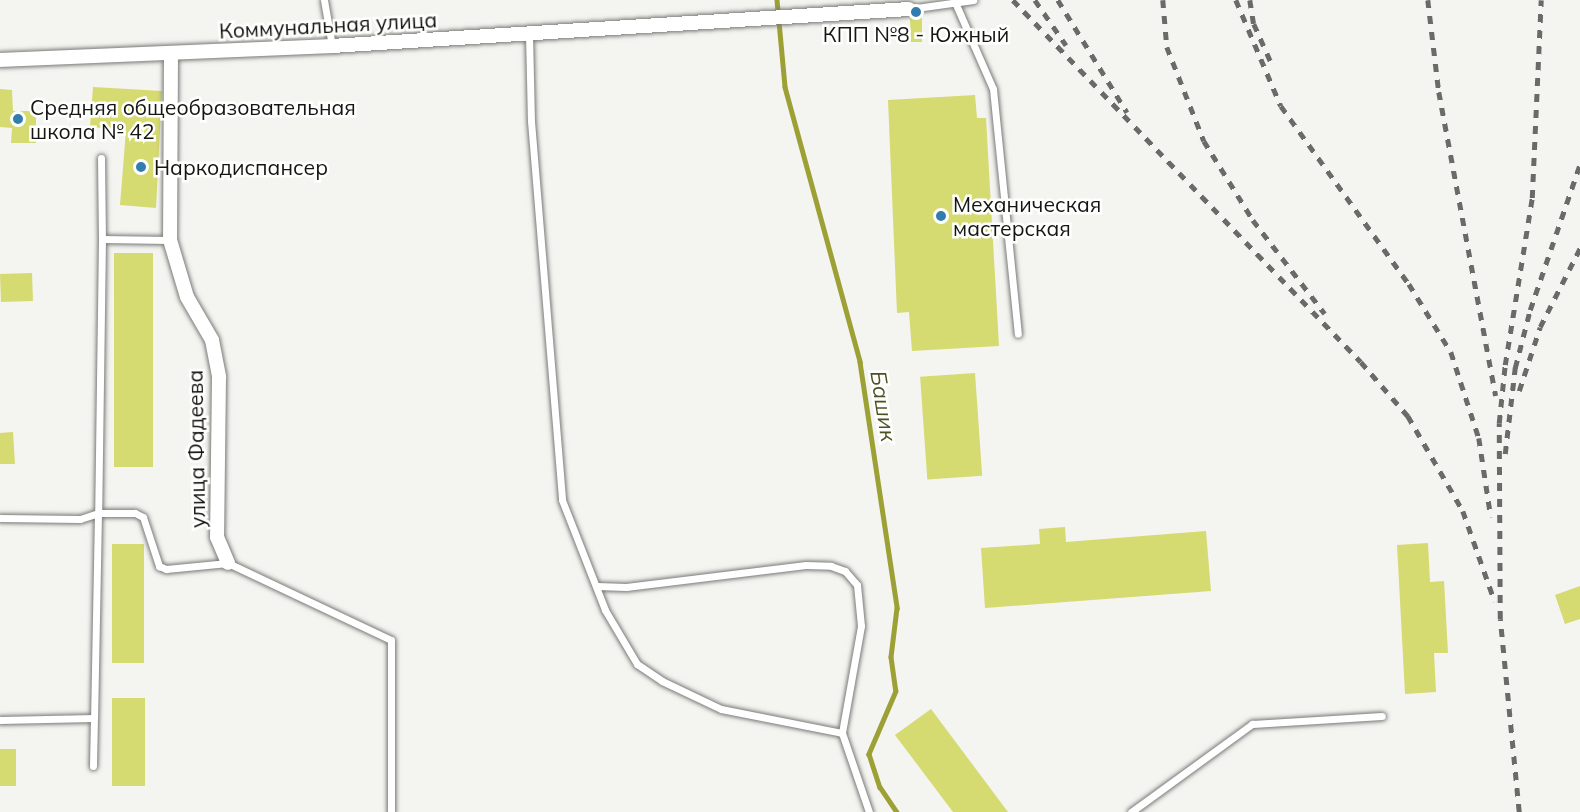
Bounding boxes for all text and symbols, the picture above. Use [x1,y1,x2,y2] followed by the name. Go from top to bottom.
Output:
[909,5,923,19] marker: КПП №8 - Южный
[218,7,438,43] street label: Коммунальная улица
[823,21,1009,47] place label: КПП №8 - Южный
[30,94,356,144] place label: Средняя общеобразовательная школа № 42
[11,112,25,126] marker: Средняя общеобразовательная школа № 42
[154,154,328,180] place label: Наркодиспансер
[132,158,150,176] marker: Наркодиспансер
[953,191,1101,241] place label: Механическая мастерская
[934,209,948,223] marker: Механическая мастерская
[864,369,902,443] water label: Башик
[182,370,210,528] street label: улица Фадеева

